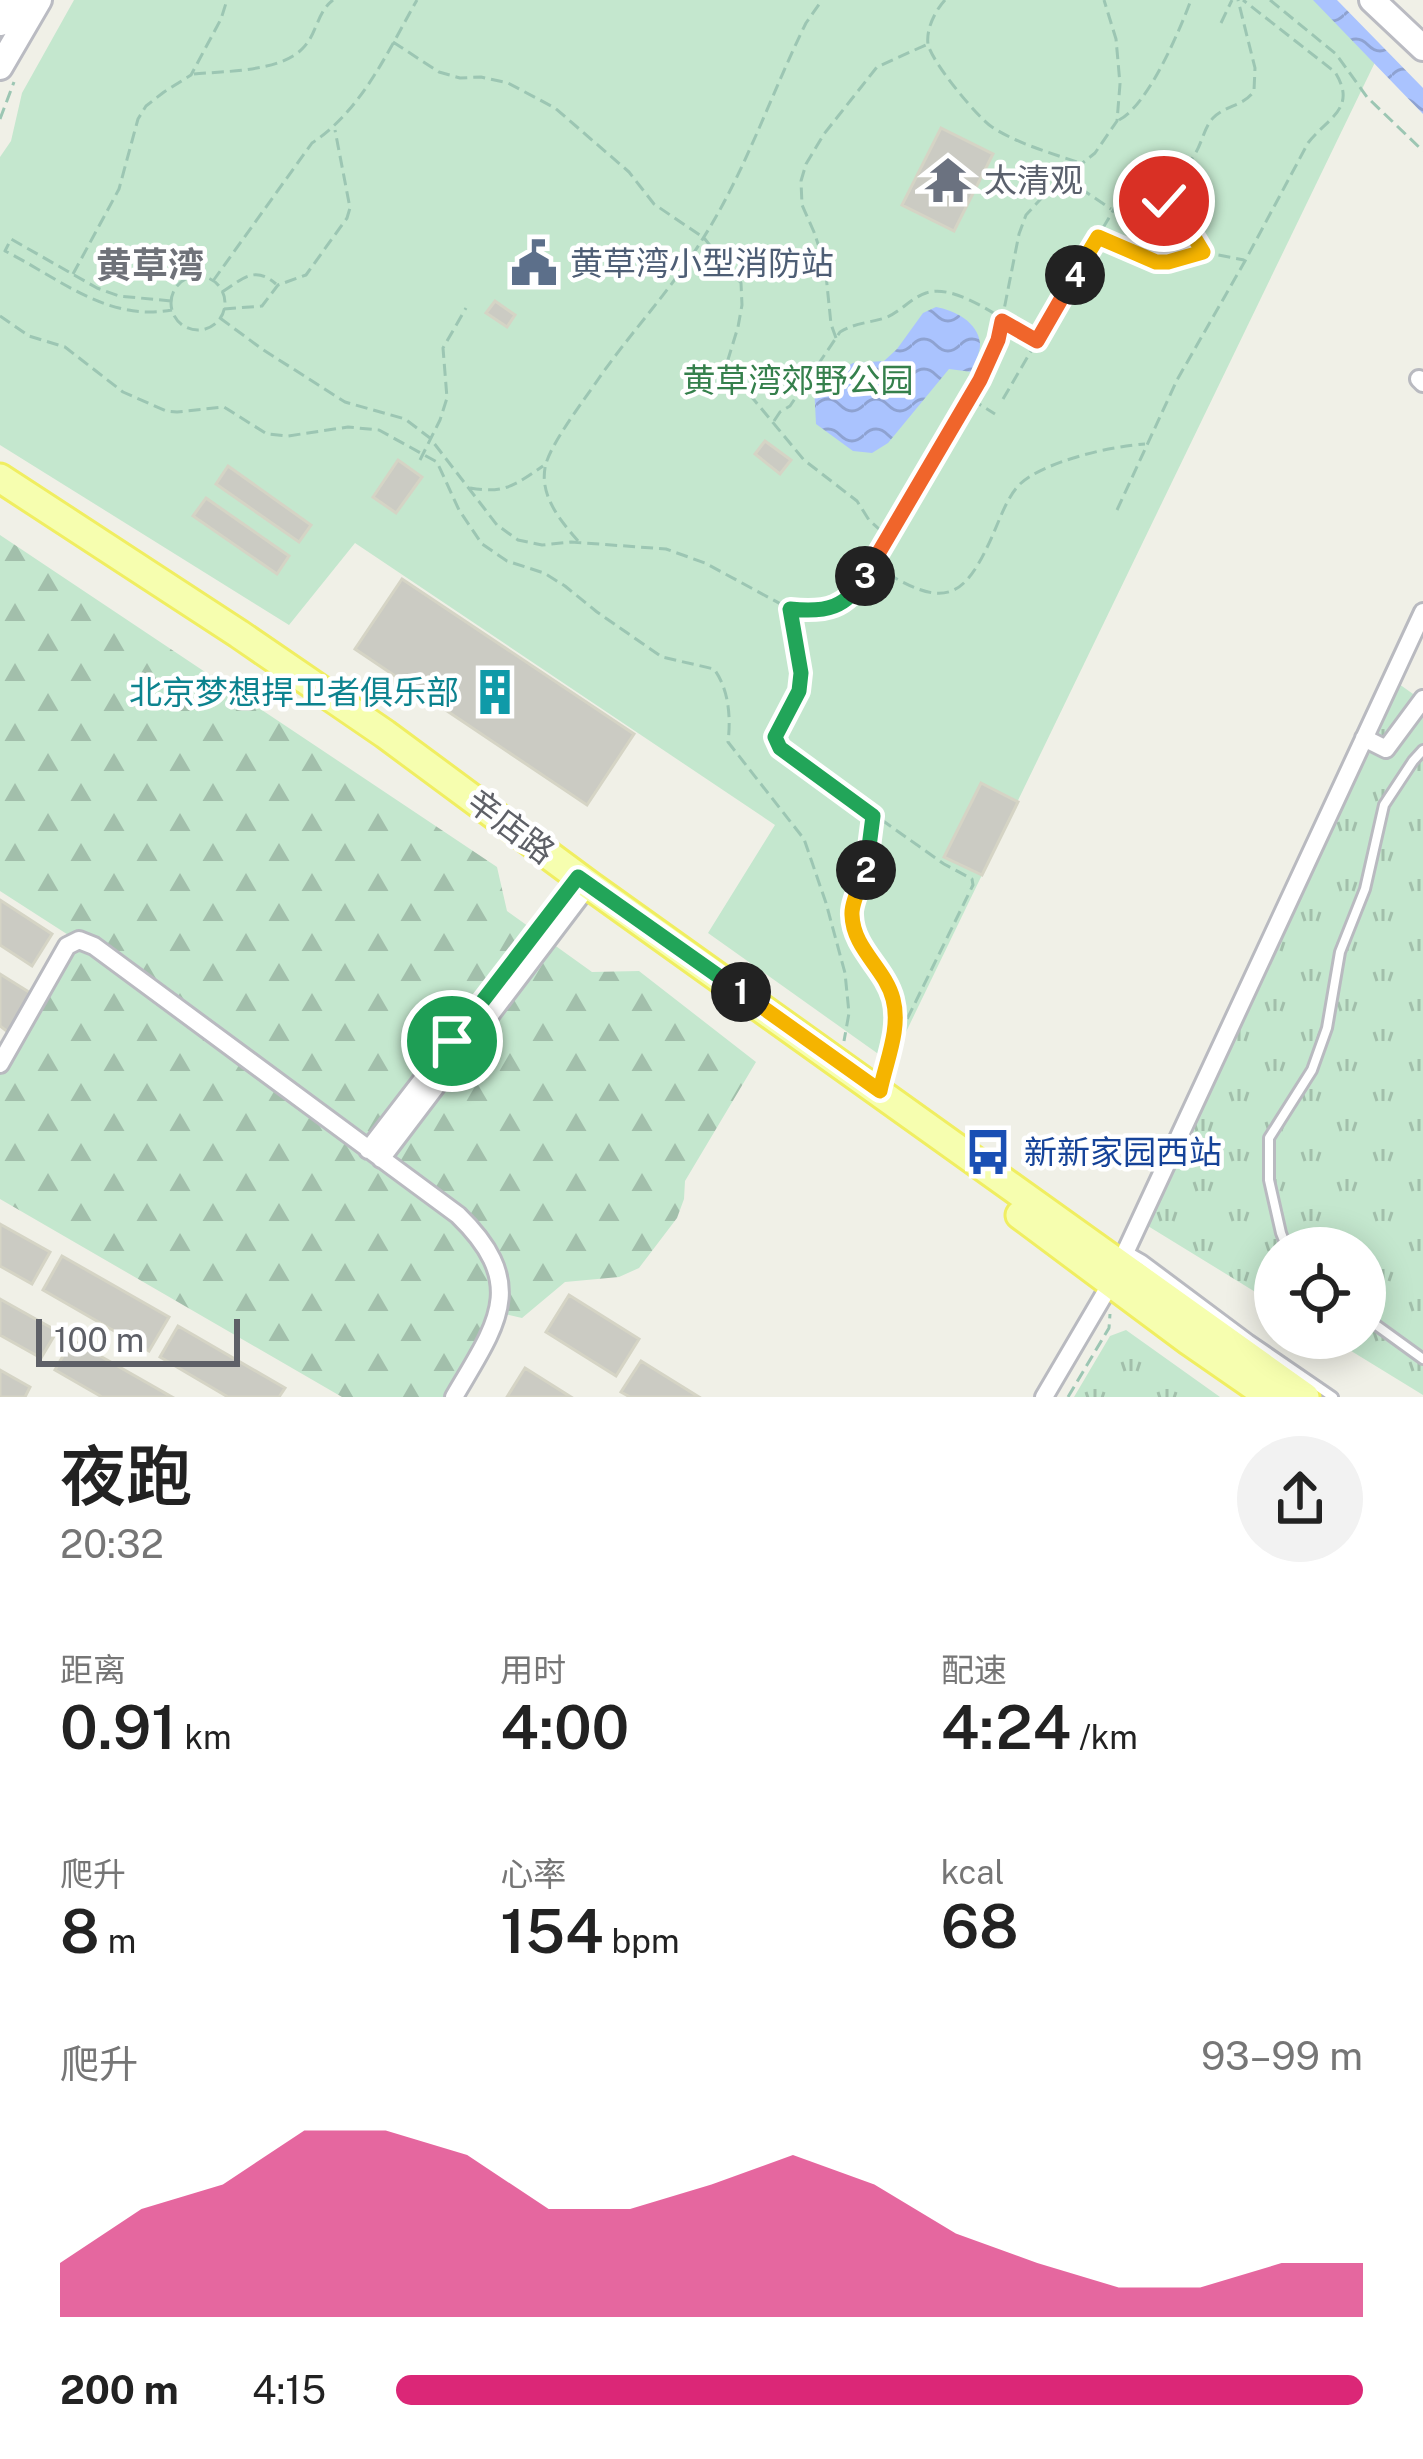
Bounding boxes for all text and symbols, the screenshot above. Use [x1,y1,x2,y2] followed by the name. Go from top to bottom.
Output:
[1113,150,1215,252] pin
[923,155,973,205] temple icon: 太清观
[984,161,1083,199] place label: 太清观
[1131,168,1197,234] icon: check
[509,238,559,288] public building icon: 黄草湾小型消防站
[96,244,204,286] district label: 黄草湾
[570,244,834,282] place label: 黄草湾小型消防站
[1045,245,1105,305] pin: 4
[1064,256,1086,294] text: 4
[683,361,914,399] park label: 黄草湾郊野公园
[835,546,895,606] pin: 3
[854,557,876,595] text: 3
[470,667,520,717] building icon: 北京梦想捍卫者俱乐部
[129,673,459,711] place label: 北京梦想捍卫者俱乐部
[460,781,562,871] street label: 辛店路
[836,840,896,900] pin: 2
[856,851,876,889] text: 2
[711,962,771,1022] pin: 1
[734,973,748,1011] text: 1
[401,990,503,1092] pin
[419,1008,485,1074] icon: arrive
[963,1127,1013,1177] bus stop icon: 新新家园西站
[1024,1133,1222,1171] place label: 新新家园西站
[1254,1227,1386,1359] map controls
[1254,1227,1386,1359] button: locate
[36,1313,240,1366] scale bar
[54,1321,144,1359] text: 100 m
[1237,1436,1363,1562] button: share
[60,1437,192,1515] text: 夜跑
[60,1521,164,1567] text: 20:32
[60,1651,126,1689] text: 距离
[500,1651,566,1689] text: 用时
[941,1651,1007,1689] text: 配速
[60,1692,176,1763] text: 0.91
[500,1692,629,1763] text: 4:00
[941,1692,1071,1763] text: 4:24
[176,1718,232,1756] text: km
[1071,1718,1138,1756] text: /km
[941,1853,1004,1891] text: kcal
[60,1855,126,1893] text: 爬升
[500,1855,566,1893] text: 心率
[941,1891,1019,1962] text: 68
[60,1896,100,1967] text: 8
[500,1896,604,1967] text: 154
[100,1922,136,1960] text: m
[604,1922,680,1960] text: bpm
[1201,2033,1363,2079] text: 93–99 m
[60,2041,138,2087] text: 爬升
[60,2367,179,2413] text: 200 m
[252,2367,326,2413] text: 4:15

